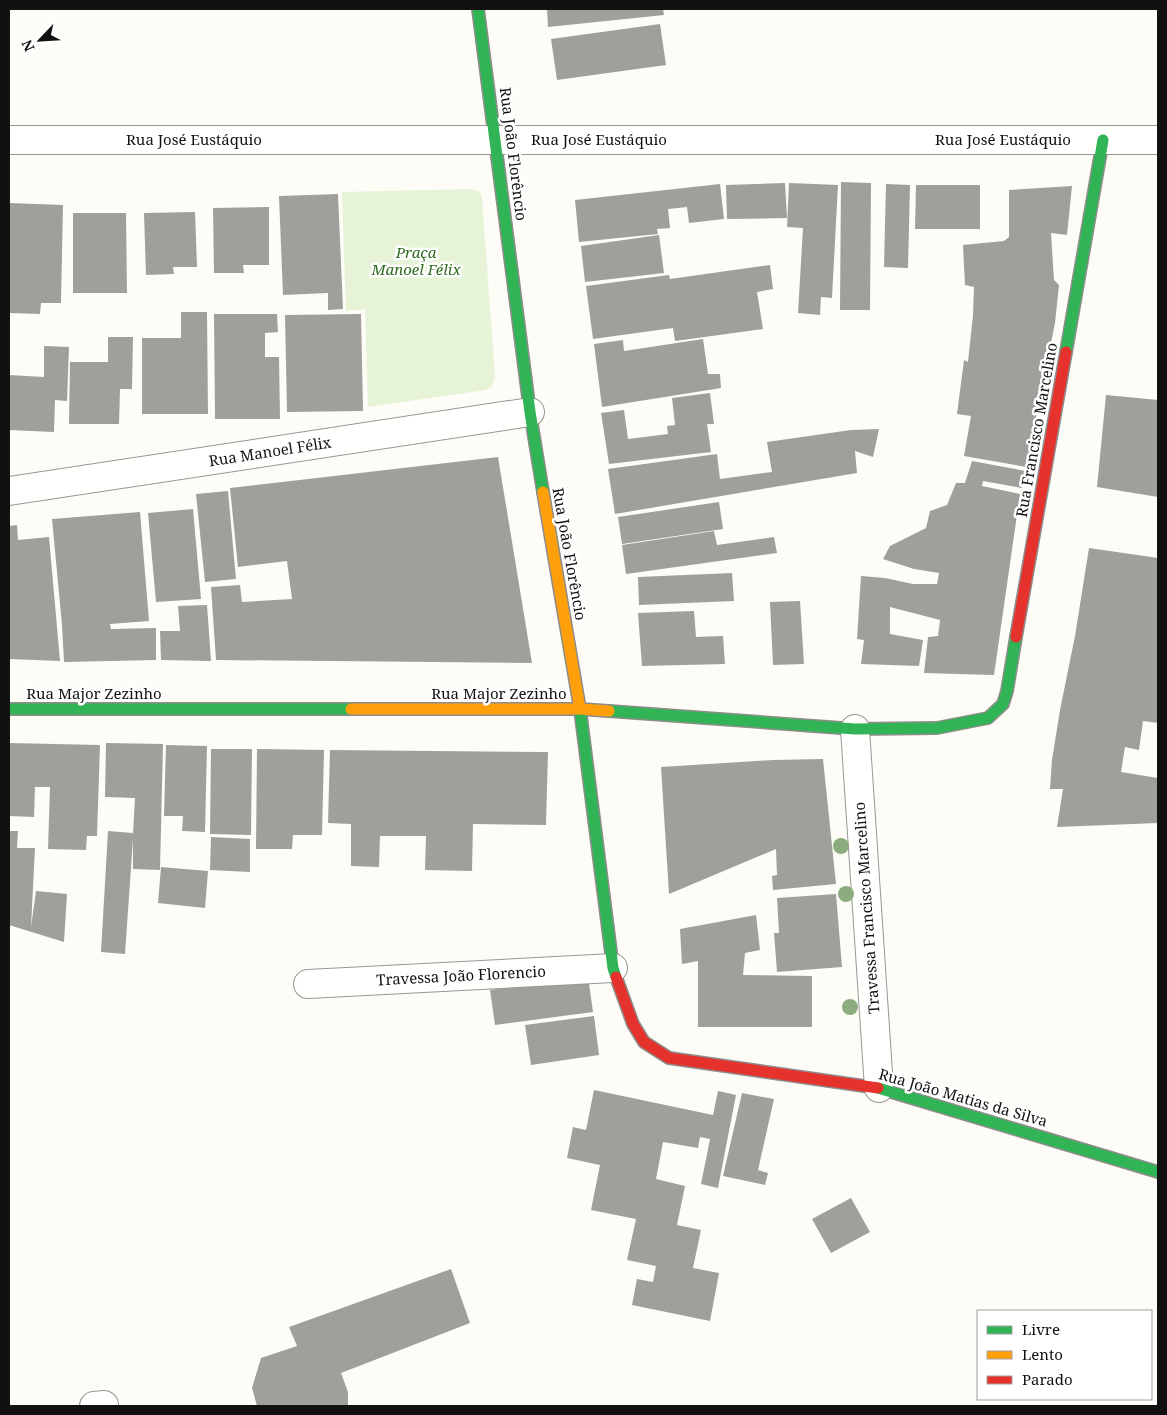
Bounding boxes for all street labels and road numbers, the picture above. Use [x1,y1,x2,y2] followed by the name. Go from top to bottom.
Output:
[496,86,532,222] street label: Rua João Florêncio
[126,129,262,149] street label: Rua José Eustáquio
[531,129,667,149] street label: Rua José Eustáquio
[935,129,1071,149] street label: Rua José Eustáquio
[1011,341,1061,519] street label: Rua Francisco Marcelino
[207,431,333,471] street label: Rua Manoel Félix
[548,486,592,622] street label: Rua João Florêncio
[26,683,162,703] street label: Rua Major Zezinho
[431,683,567,703] street label: Rua Major Zezinho
[849,801,883,1015] street label: Travessa Francisco Marcelino
[376,961,546,989] street label: Travessa João Florencio
[877,1063,1050,1131] street label: Rua João Matias da Silva

